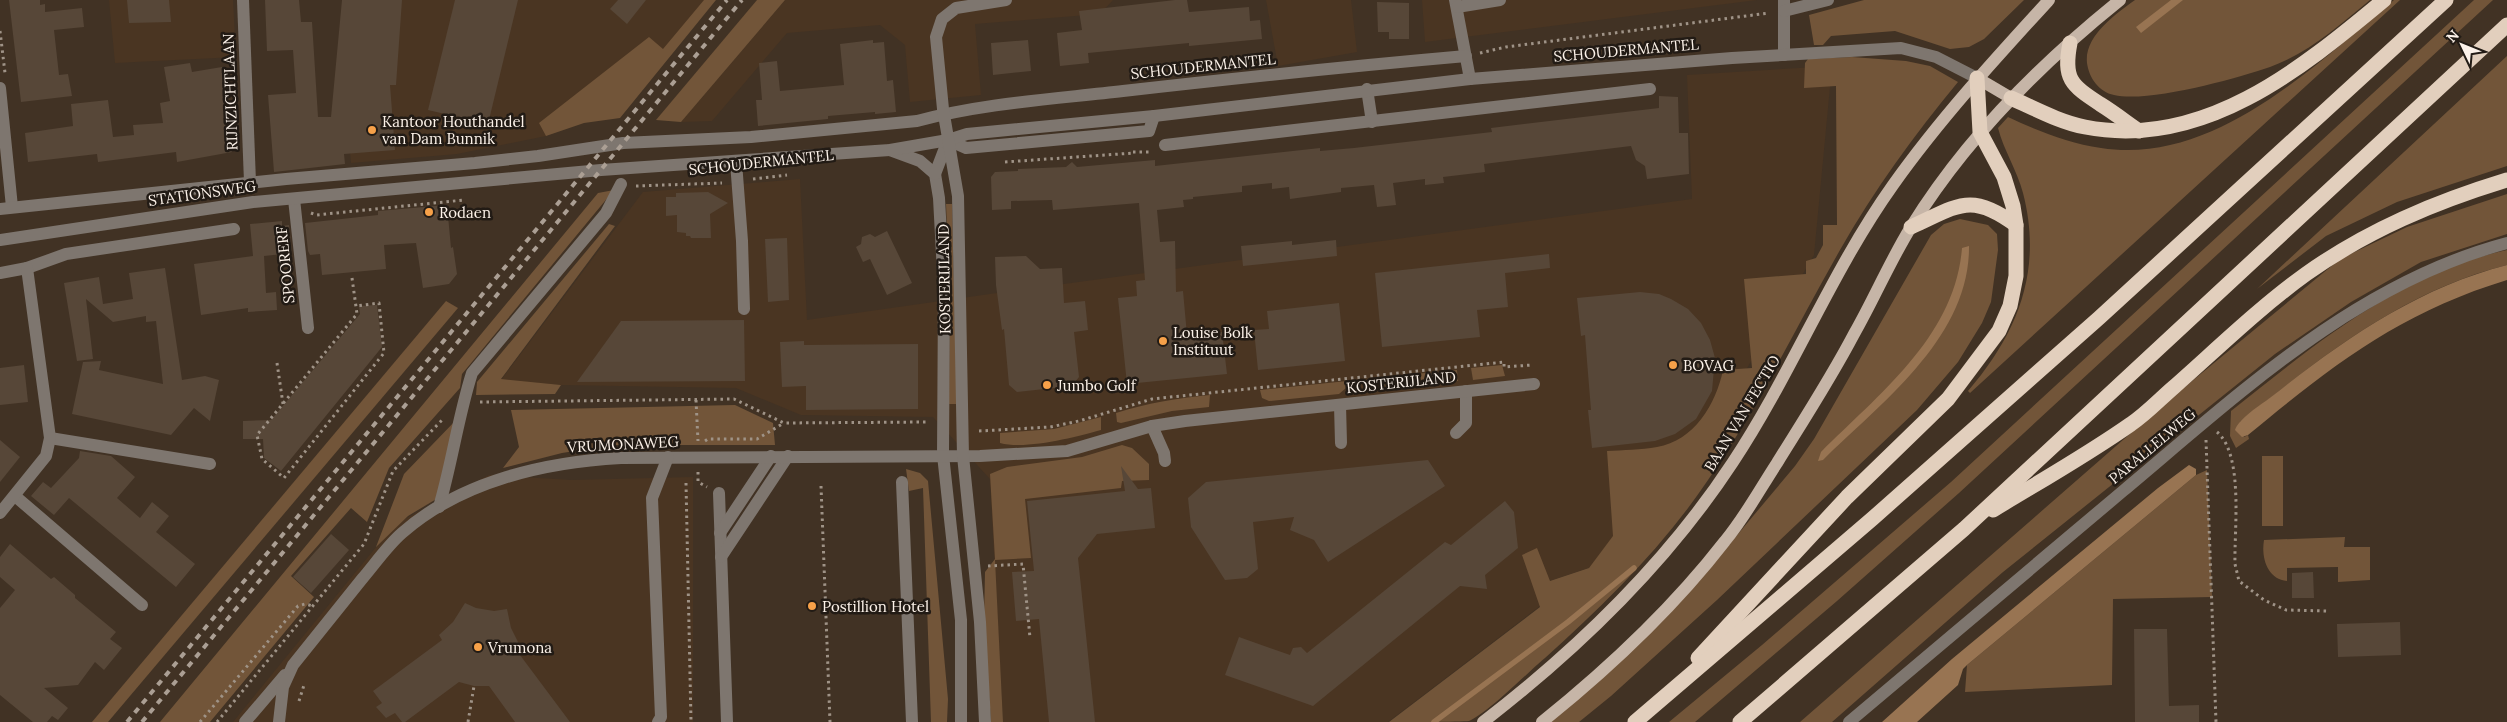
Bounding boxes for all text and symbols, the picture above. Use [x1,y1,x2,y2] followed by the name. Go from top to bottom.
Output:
[2437,20,2487,70] north arrow
[2442,26,2463,46] text: N
[218,33,242,151] street label: RIJNZICHTLAAN
[1553,34,1700,66] street label: SCHOUDERMANTEL
[1130,49,1277,83] street label: SCHOUDERMANTEL
[382,112,525,148] place label: Kantoor Houthandel van Dam Bunnik
[366,124,378,136] marker: Kantoor Houthandel van Dam Bunnik
[688,145,835,179] street label: SCHOUDERMANTEL
[147,176,258,210] street label: STATIONSWEG
[439,203,491,222] place label: Rodaen
[423,206,435,218] marker: Rodaen
[934,224,954,334] street label: KOSTERIJLAND
[271,225,299,305] street label: SPOORERF
[1173,323,1253,359] place label: Louise Bolk Instituut
[1157,335,1169,347] marker: Louise Bolk Instituut
[1700,351,1784,474] street label: BAAN VAN FECTIO
[1683,356,1735,375] place label: BOVAG
[1667,359,1679,371] marker: BOVAG
[1345,367,1457,397] street label: KOSTERIJLAND
[1056,376,1137,395] place label: Jumbo Golf
[1041,379,1053,391] marker: Jumbo Golf
[2105,404,2200,488] street label: PARALLELWEG
[566,432,680,456] street label: VRUMONAWEG
[822,597,929,616] place label: Postillion Hotel
[806,600,818,612] marker: Postillion Hotel
[487,638,552,657] place label: Vrumona
[472,641,484,653] marker: Vrumona

